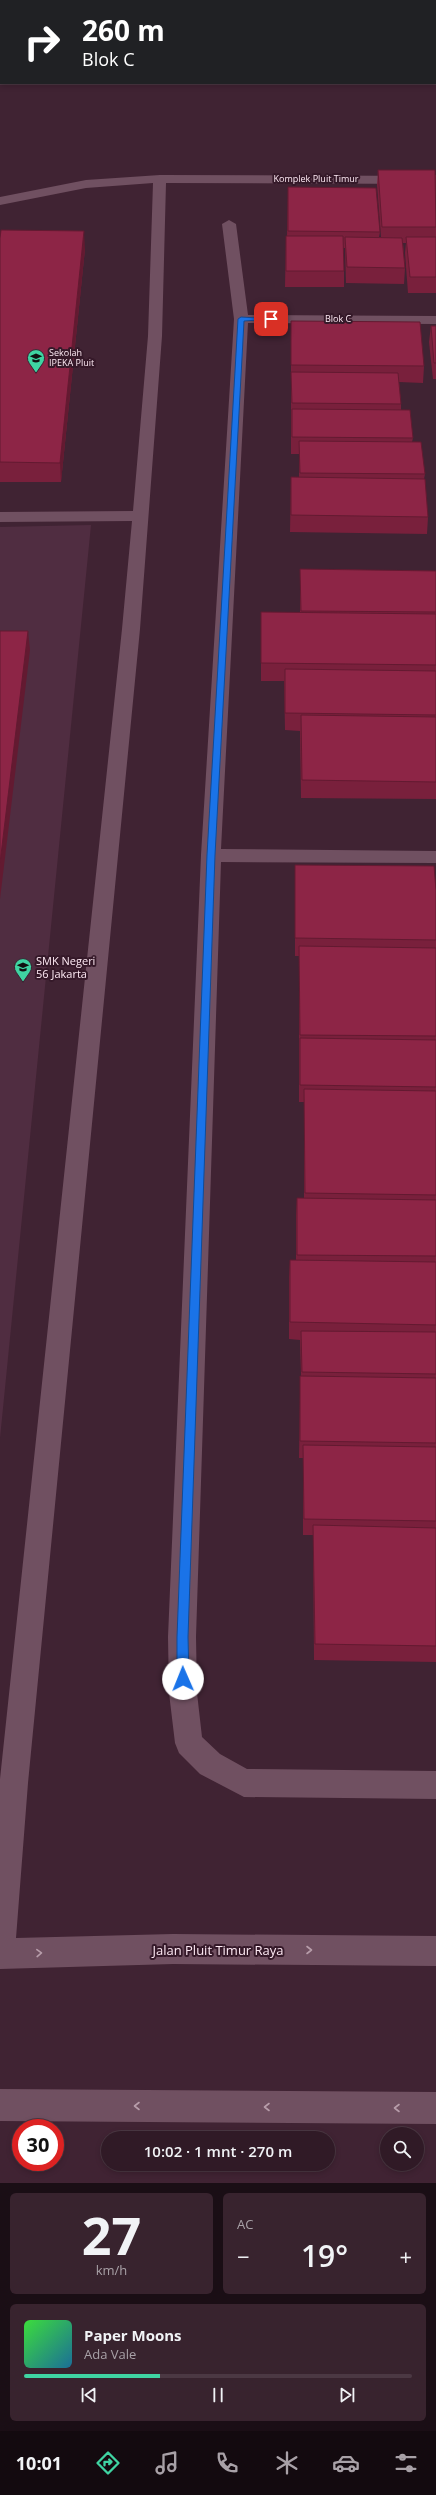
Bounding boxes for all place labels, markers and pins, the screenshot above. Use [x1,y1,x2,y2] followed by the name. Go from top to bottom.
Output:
[254,302,288,336] pin
[49,346,94,369] place label: Sekolah IPEKA Pluit
[26,348,46,373] school or university icon: Sekolah IPEKA Pluit
[36,953,95,981] place label: SMK Negeri 56 Jakarta
[13,957,33,982] school or university icon: SMK Negeri 56 Jakarta

